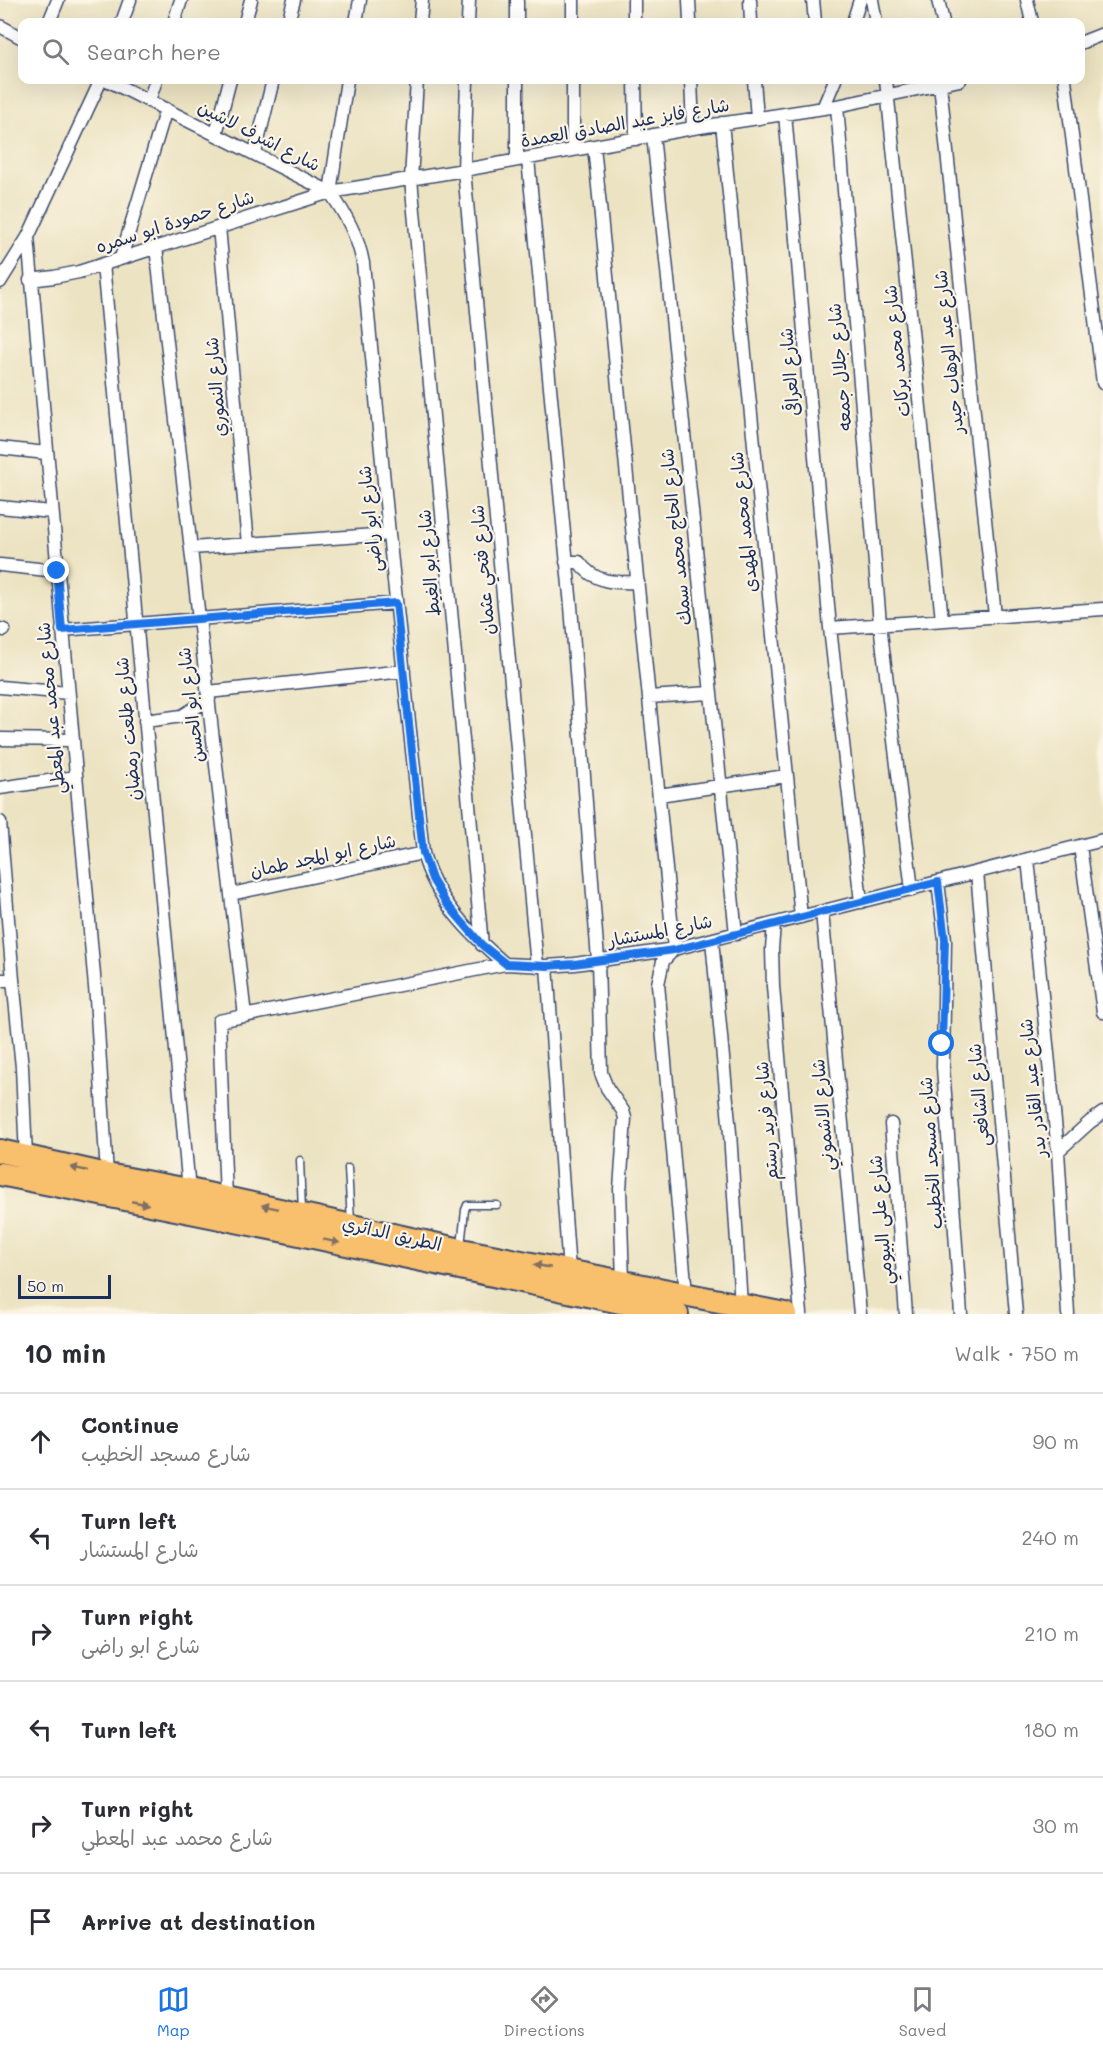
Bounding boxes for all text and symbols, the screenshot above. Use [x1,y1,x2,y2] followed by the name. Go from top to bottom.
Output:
[18,18,1085,84] search box
[39,35,72,68] icon: search
[87,37,221,66] text: Search here
[518,92,731,153] street label: شارع فايز عبد الصادق العمدة
[194,94,325,177] street label: شارع اشرف لاشين
[92,184,257,259] street label: شارع حمودة ابو سمره
[927,269,970,437] street label: شارع عبد الوهاب حيدر
[877,284,916,418] street label: شارع محمد بركات
[821,302,858,432] street label: شارع جلال جمعه
[773,327,806,417] street label: شارع العراقى
[199,336,233,438] street label: شارع النموري
[654,447,697,627] street label: شارع الحاج محمد سمك
[724,450,763,594] street label: شارع محمد المهدى
[351,465,388,574] street label: شارع ابو راضى
[464,504,505,636] street label: شارع فتحي عثمان
[411,508,446,618] street label: شارع ابو الغيط
[43,557,69,583] route end
[31,621,74,795] street label: شارع محمد عبد المعطي
[171,646,210,764] street label: شارع ابو الحسن
[109,656,146,802] street label: شارع طلعت رمضان
[248,828,398,883] street label: شارع ابو المجد طمان
[604,908,714,953] street label: شارع المستشار
[1013,1017,1052,1161] street label: شارع عبد القادر بدر
[928,1030,954,1056] route start
[962,1042,995,1148] street label: شارع الشافعى
[805,1057,844,1172] street label: شارع الاشموني
[749,1060,786,1182] street label: شارع فريد رستم
[913,1076,948,1230] street label: شارع مسجد الخطيب
[862,1154,903,1286] street label: شارع على البيومي
[69,1163,88,1173] one-way arrow
[130,1199,149,1208] one-way arrow
[260,1202,279,1212] one-way arrow
[340,1210,444,1258] street label: الطريق الدائري
[322,1237,341,1246] one-way arrow
[533,1261,552,1270] one-way arrow
[18,1272,111,1300] scale bar
[27,1275,64,1296] text: 50 m
[24,1336,106,1370] text: 10 min
[954,1340,1079,1366] text: Walk · 750 m
[81,1410,179,1439] text: Continue
[24,1425,57,1458] icon: ahead
[1033,1428,1079,1454] text: 90 m
[81,1440,251,1466] text: شارع مسجد الخطيب
[81,1506,177,1535] text: Turn left
[24,1521,57,1554] icon: left
[1021,1524,1079,1550] text: 240 m
[81,1536,199,1562] text: شارع المستشار
[81,1602,193,1631] text: Turn right
[24,1617,57,1650] icon: right
[1024,1620,1079,1646] text: 210 m
[81,1632,200,1658] text: شارع ابو راضى
[24,1713,57,1746] icon: left
[81,1715,177,1744] text: Turn left
[1023,1716,1079,1742] text: 180 m
[81,1794,193,1823] text: Turn right
[24,1809,57,1842] icon: right
[1033,1812,1079,1838] text: 30 m
[81,1824,273,1850] text: شارع محمد عبد المعطي
[24,1905,57,1938] icon: arrive
[81,1907,316,1936] text: Arrive at destination
[157,1983,190,2040] tab: Map
[504,1983,585,2040] tab: Directions
[899,1983,946,2040] tab: Saved

